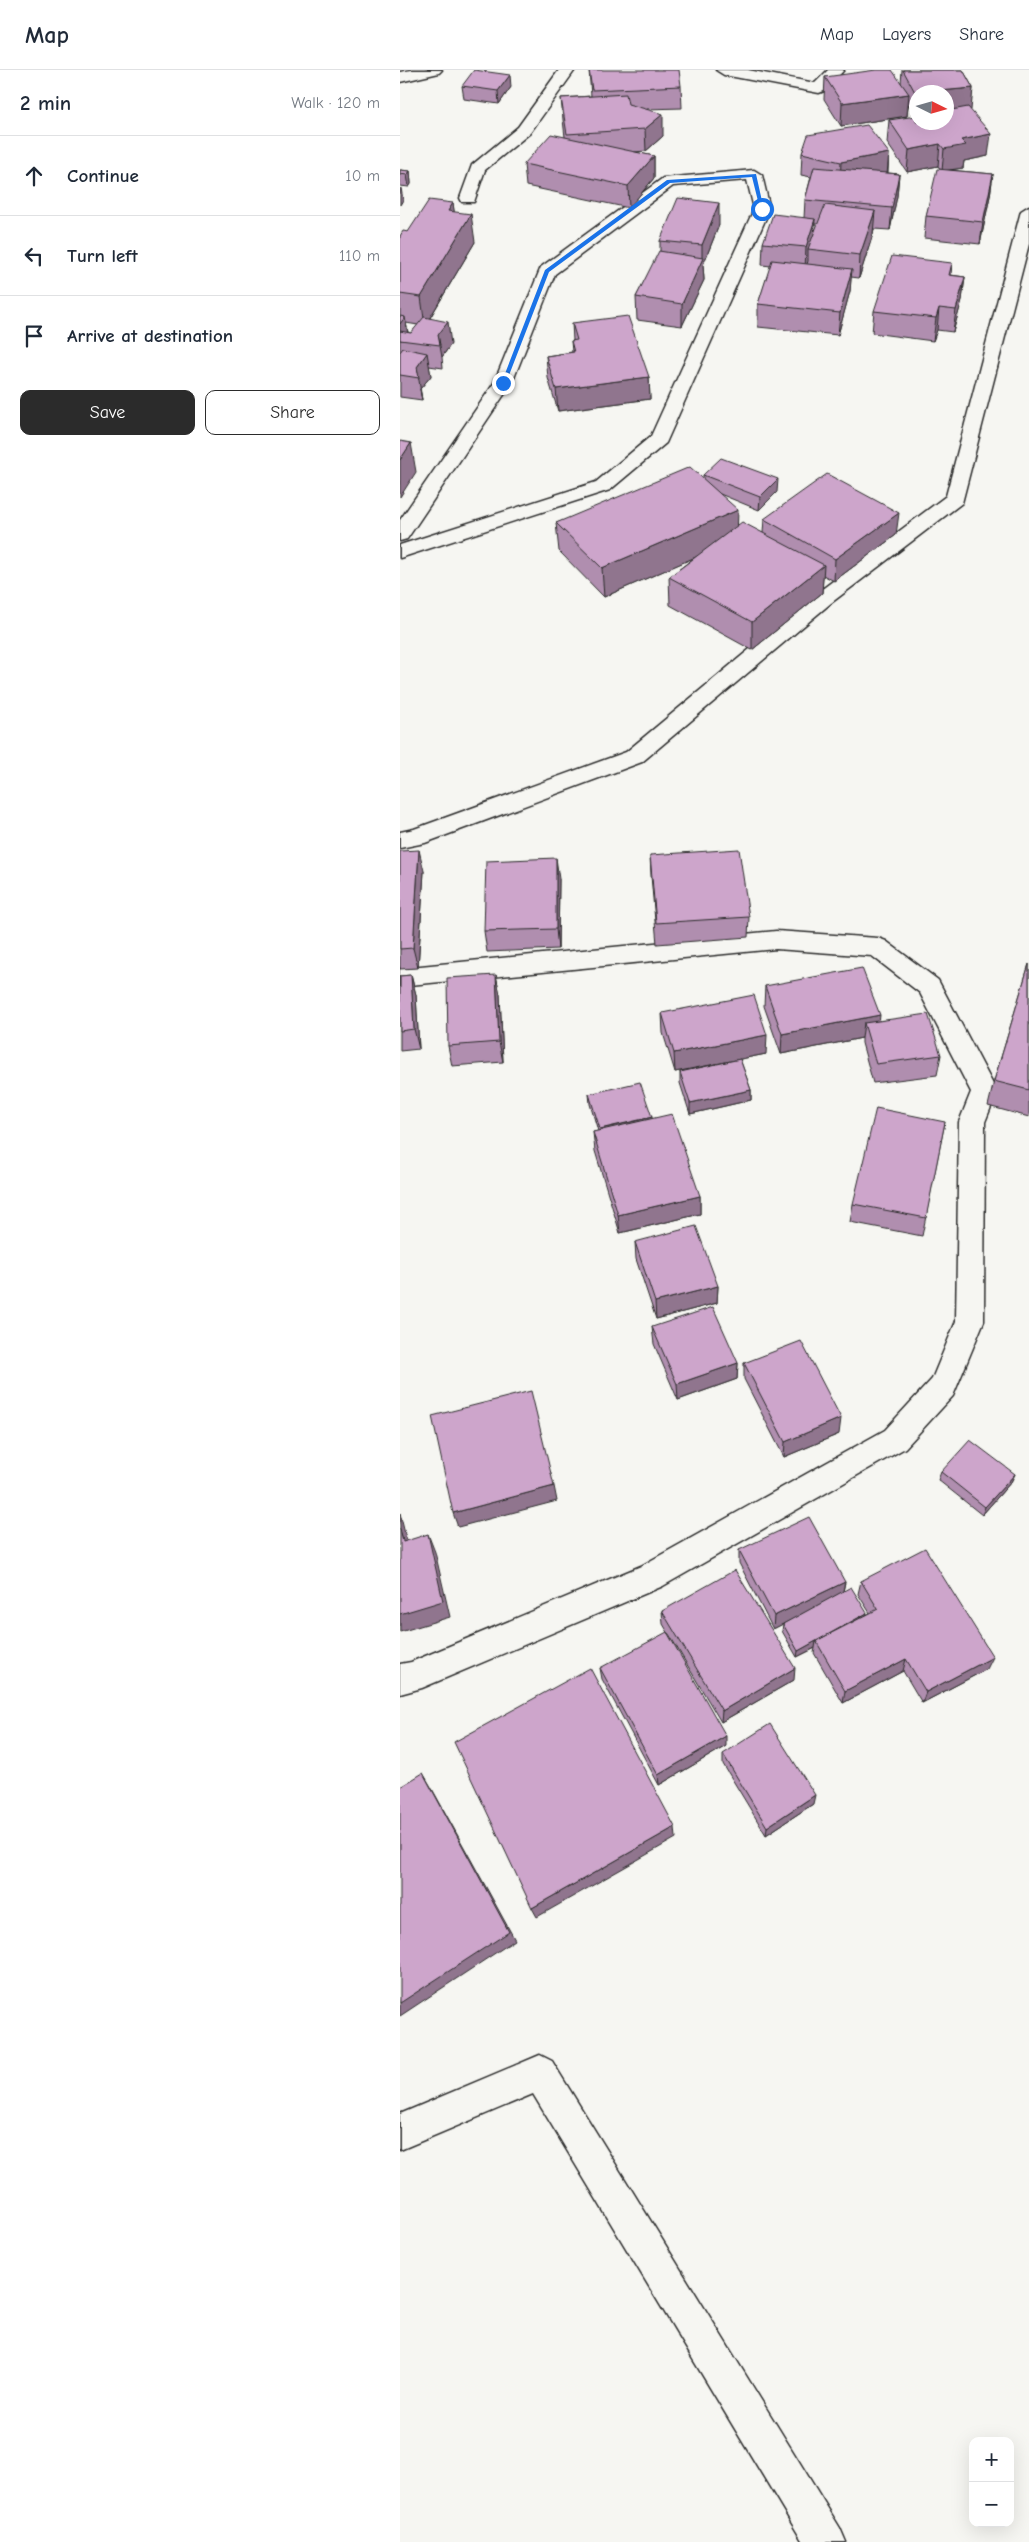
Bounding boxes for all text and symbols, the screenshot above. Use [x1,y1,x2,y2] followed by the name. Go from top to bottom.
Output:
[25,21,69,49] text: Map
[820,24,854,45] text: Map
[882,24,931,45] text: Layers
[959,24,1004,45] text: Share
[909,85,954,130] north arrow
[20,91,71,115] text: 2 min
[291,94,380,112] text: Walk · 120 m
[20,162,48,190] icon: ahead
[67,165,139,187] text: Continue
[345,167,380,185] text: 10 m
[751,198,774,221] route start
[20,242,48,270] icon: left
[67,245,138,267] text: Turn left
[339,247,380,265] text: 110 m
[20,322,48,350] icon: arrive
[67,325,233,347] text: Arrive at destination
[492,372,515,395] route end
[20,390,195,435] button: Save
[205,390,380,435] button: Share
[969,2437,1014,2527] map controls
[969,2437,1014,2482] button: +
[969,2482,1014,2527] button: −

